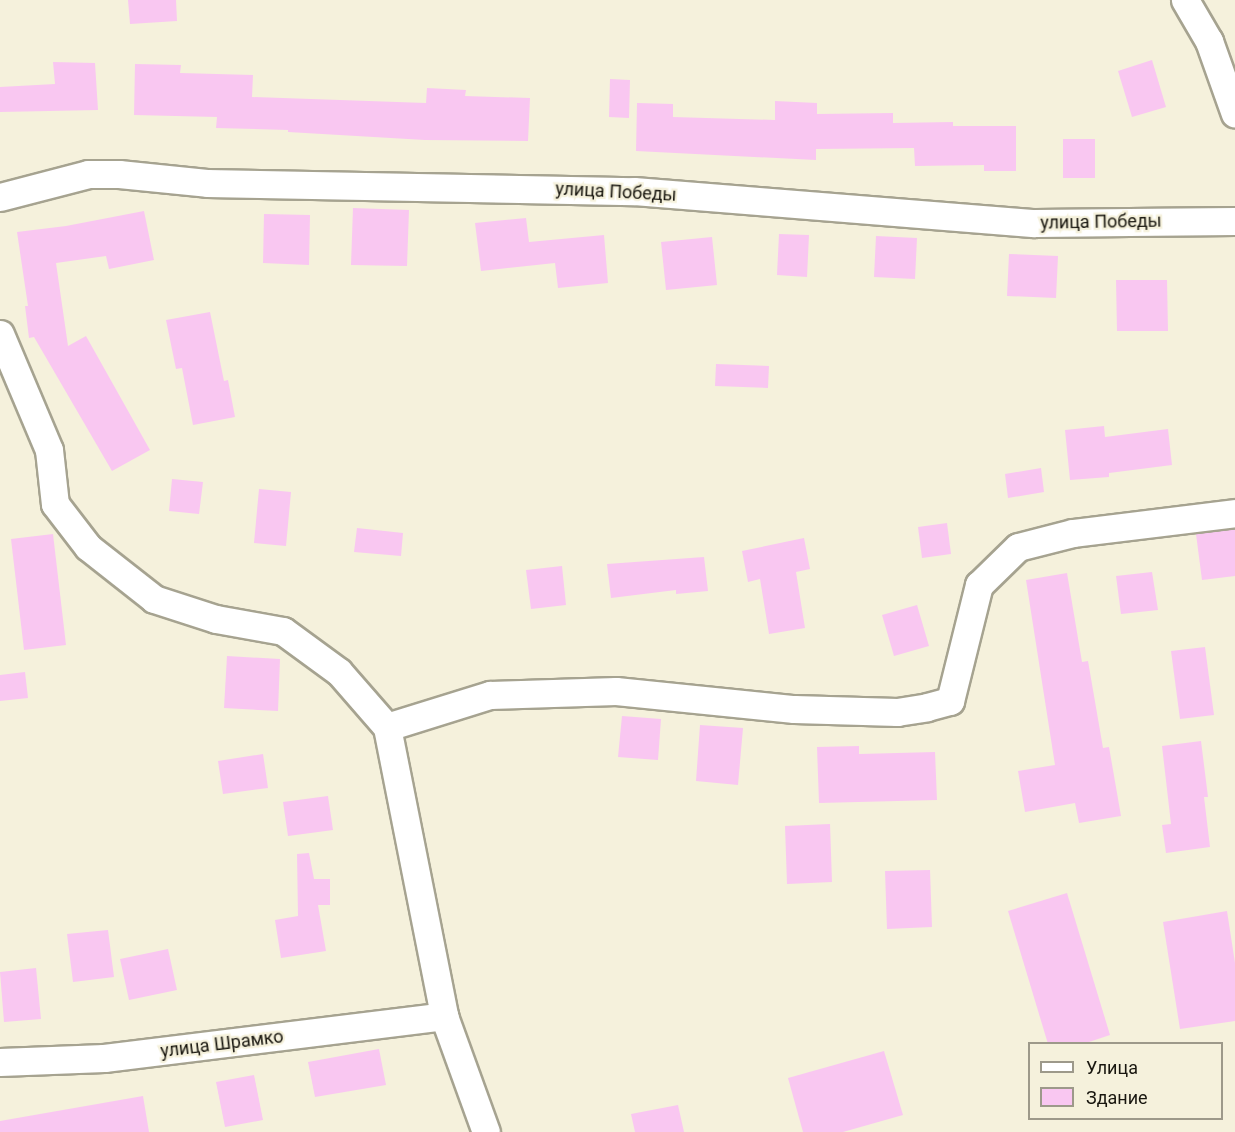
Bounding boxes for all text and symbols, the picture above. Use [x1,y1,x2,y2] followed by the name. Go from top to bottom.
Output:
[555,178,677,206] street label: улица Победы
[1040,210,1162,234] street label: улица Победы
[159,1026,285,1062] street label: улица Шрамко
[1028,1042,1223,1120] legend
[1086,1057,1138,1078] text: Улица
[1086,1087,1148,1108] text: Здание

